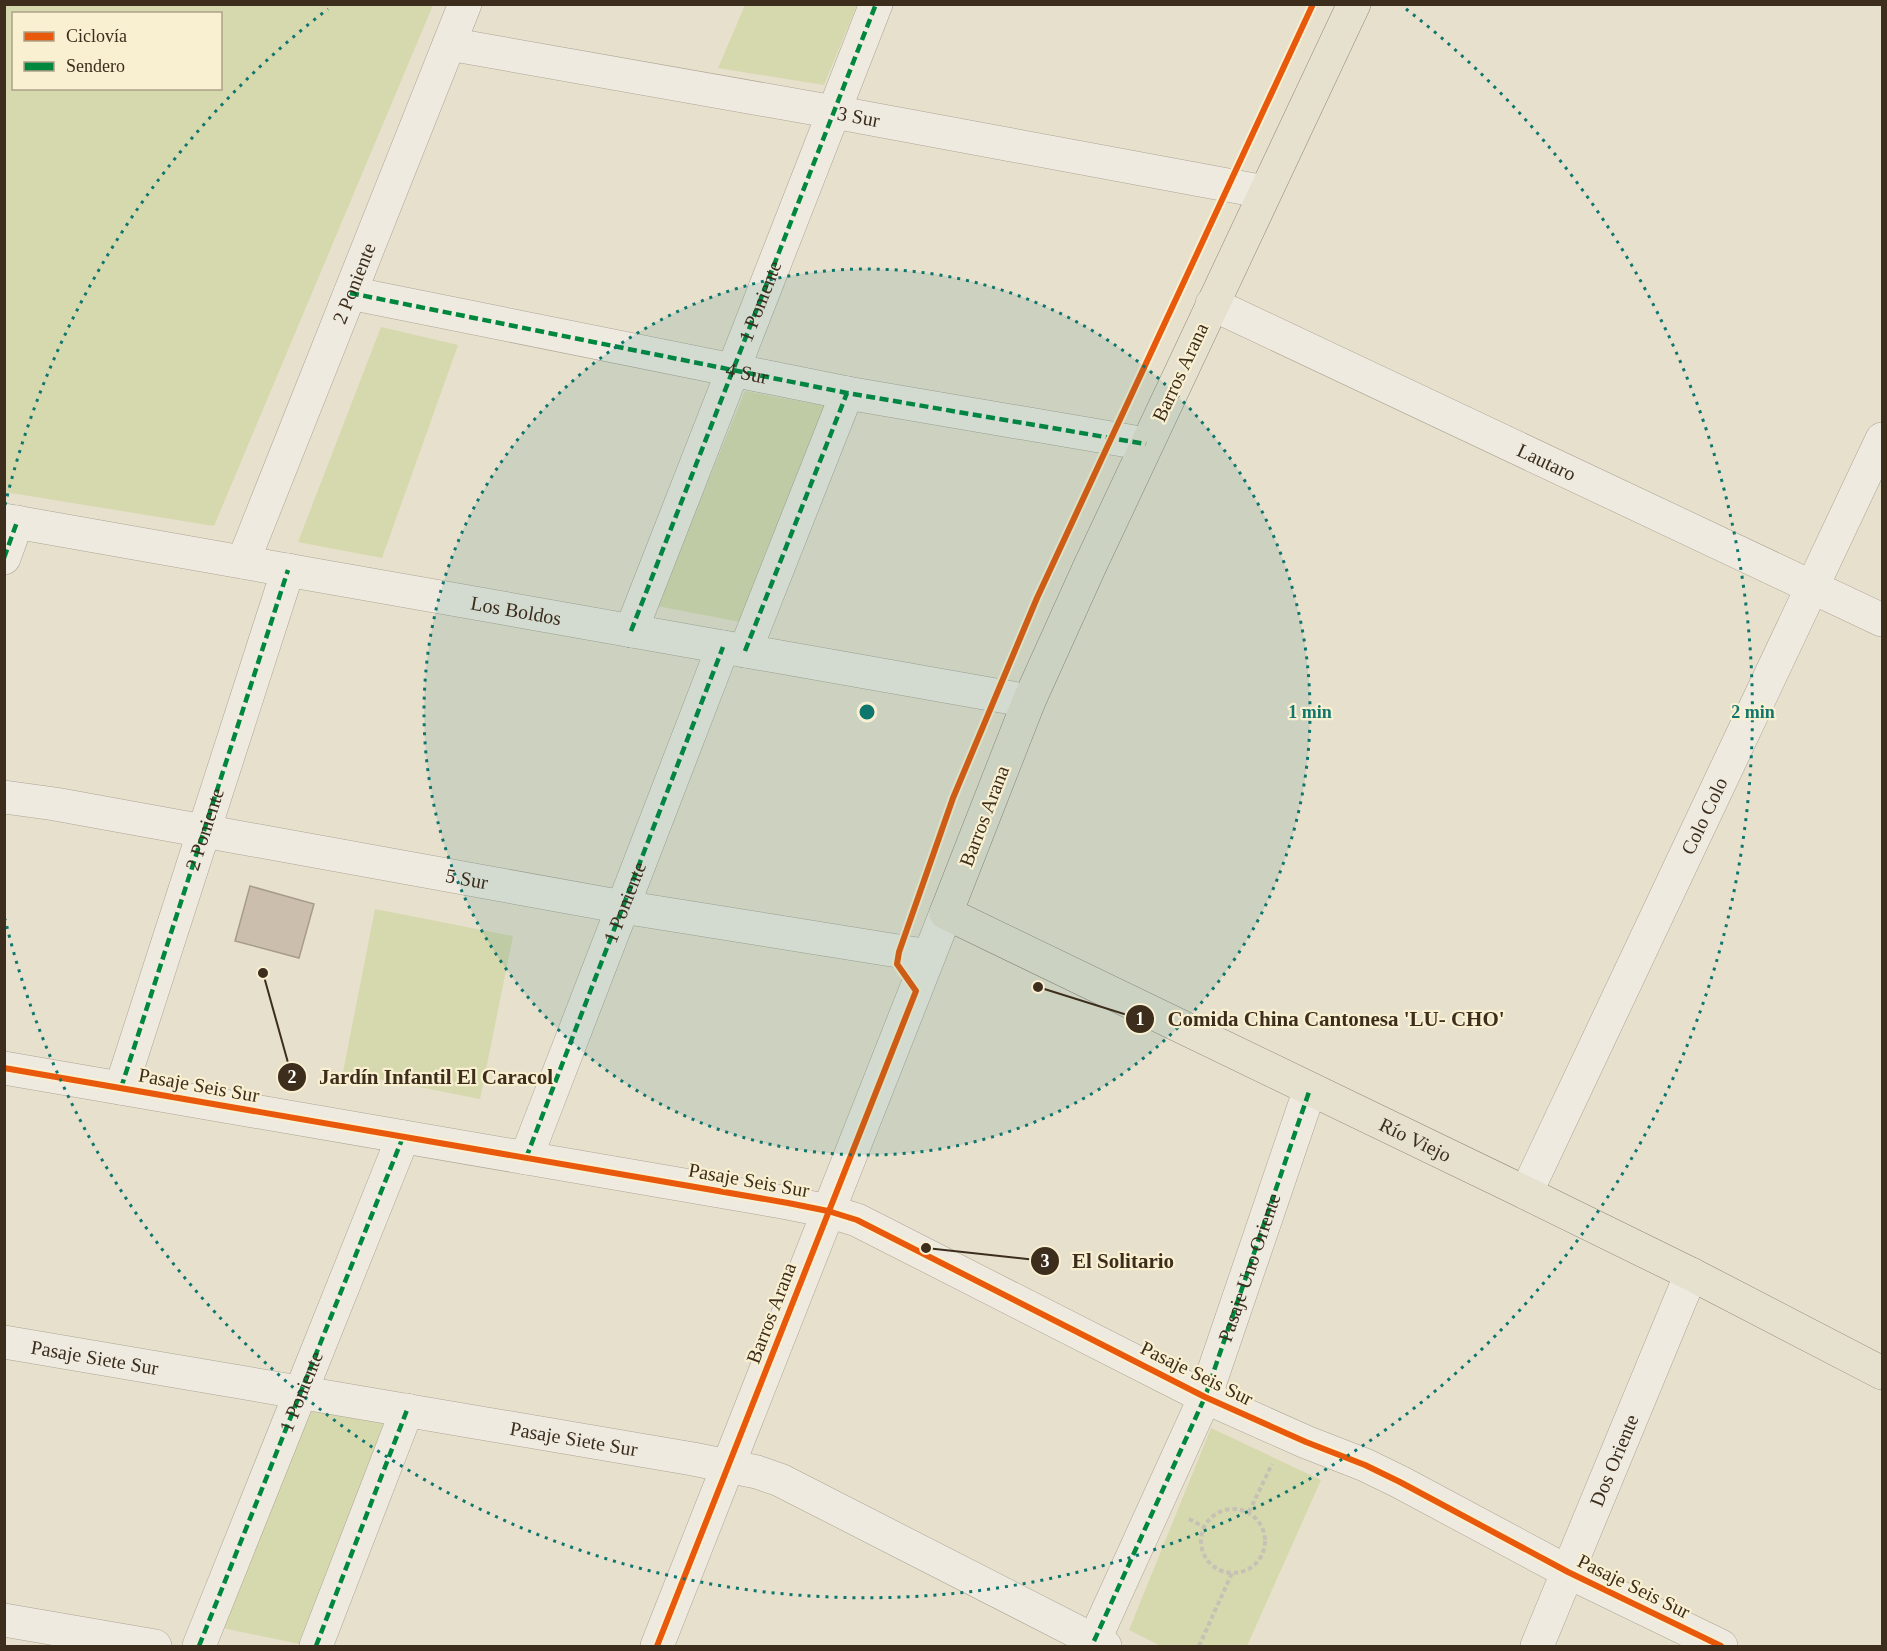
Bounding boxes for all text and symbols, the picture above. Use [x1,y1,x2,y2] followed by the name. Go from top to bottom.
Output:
[12,12,222,90] legend
[66,26,127,46] text: Ciclovía
[66,56,125,76] text: Sendero
[836,102,882,131] street label: 3 Sur
[328,240,380,327] street label: 2 Poniente
[734,258,786,345] street label: 1 Poniente
[1148,319,1212,425] street label: Barros Arana
[724,358,771,388] street label: 4 Sur
[1514,439,1579,485] street label: Lautaro
[469,592,563,629] street label: Los Boldos
[857,702,877,722] centre of rings
[1288,702,1332,722] text: 1 min
[1731,702,1775,722] text: 2 min
[955,762,1013,869] street label: Barros Arana
[1676,774,1732,858] street label: Colo Colo
[181,785,228,873] street label: 2 Poniente
[599,859,650,946] street label: 1 Poniente
[444,864,490,893] street label: 5 Sur
[1125,999,1517,1038] callout: Comida China Cantonesa 'LU- CHO'
[1167,1007,1505,1031] text: Comida China Cantonesa 'LU- CHO'
[1136,1009,1145,1029] text: 1
[277,1057,565,1096] callout: Jardín Infantil El Caracol
[137,1064,261,1107] street label: Pasaje Seis Sur
[319,1065,553,1089] text: Jardín Infantil El Caracol
[288,1067,297,1087] text: 2
[1376,1113,1455,1166] street label: Río Viejo
[687,1159,811,1202] street label: Pasaje Seis Sur
[1214,1190,1285,1345] street label: Pasaje Uno Oriente
[1030,1241,1186,1280] callout: El Solitario
[1072,1249,1174,1273] text: El Solitario
[1041,1251,1050,1271] text: 3
[742,1259,800,1366] street label: Barros Arana
[29,1336,160,1379] street label: Pasaje Siete Sur
[1137,1336,1257,1411] street label: Pasaje Seis Sur
[275,1348,327,1435] street label: 1 Poniente
[1585,1411,1643,1509] street label: Dos Oriente
[508,1417,640,1460] street label: Pasaje Siete Sur
[1574,1549,1694,1624] street label: Pasaje Seis Sur

